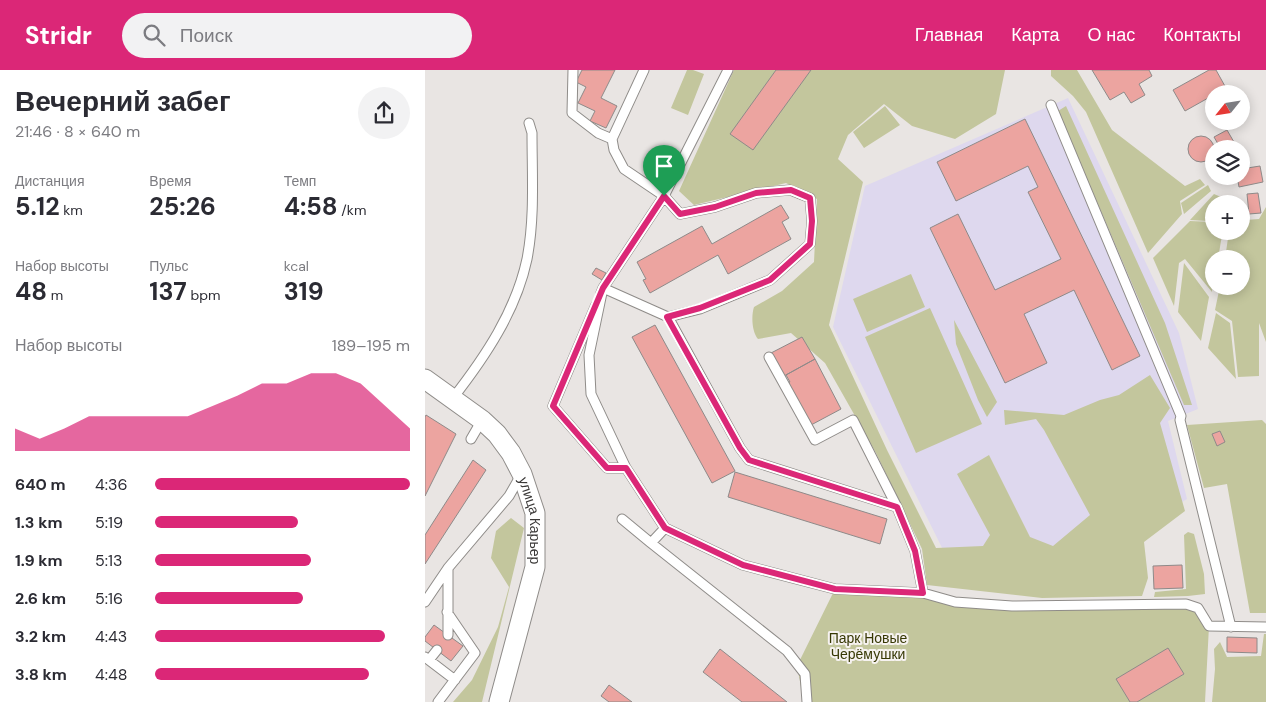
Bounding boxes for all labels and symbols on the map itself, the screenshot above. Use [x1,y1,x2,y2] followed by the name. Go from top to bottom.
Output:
[1205,85,1250,130] north arrow
[643,145,685,196] pin
[515,474,544,565] street label: улица Карьер
[829,629,908,663] park label: Парк Новые Черёмушки

